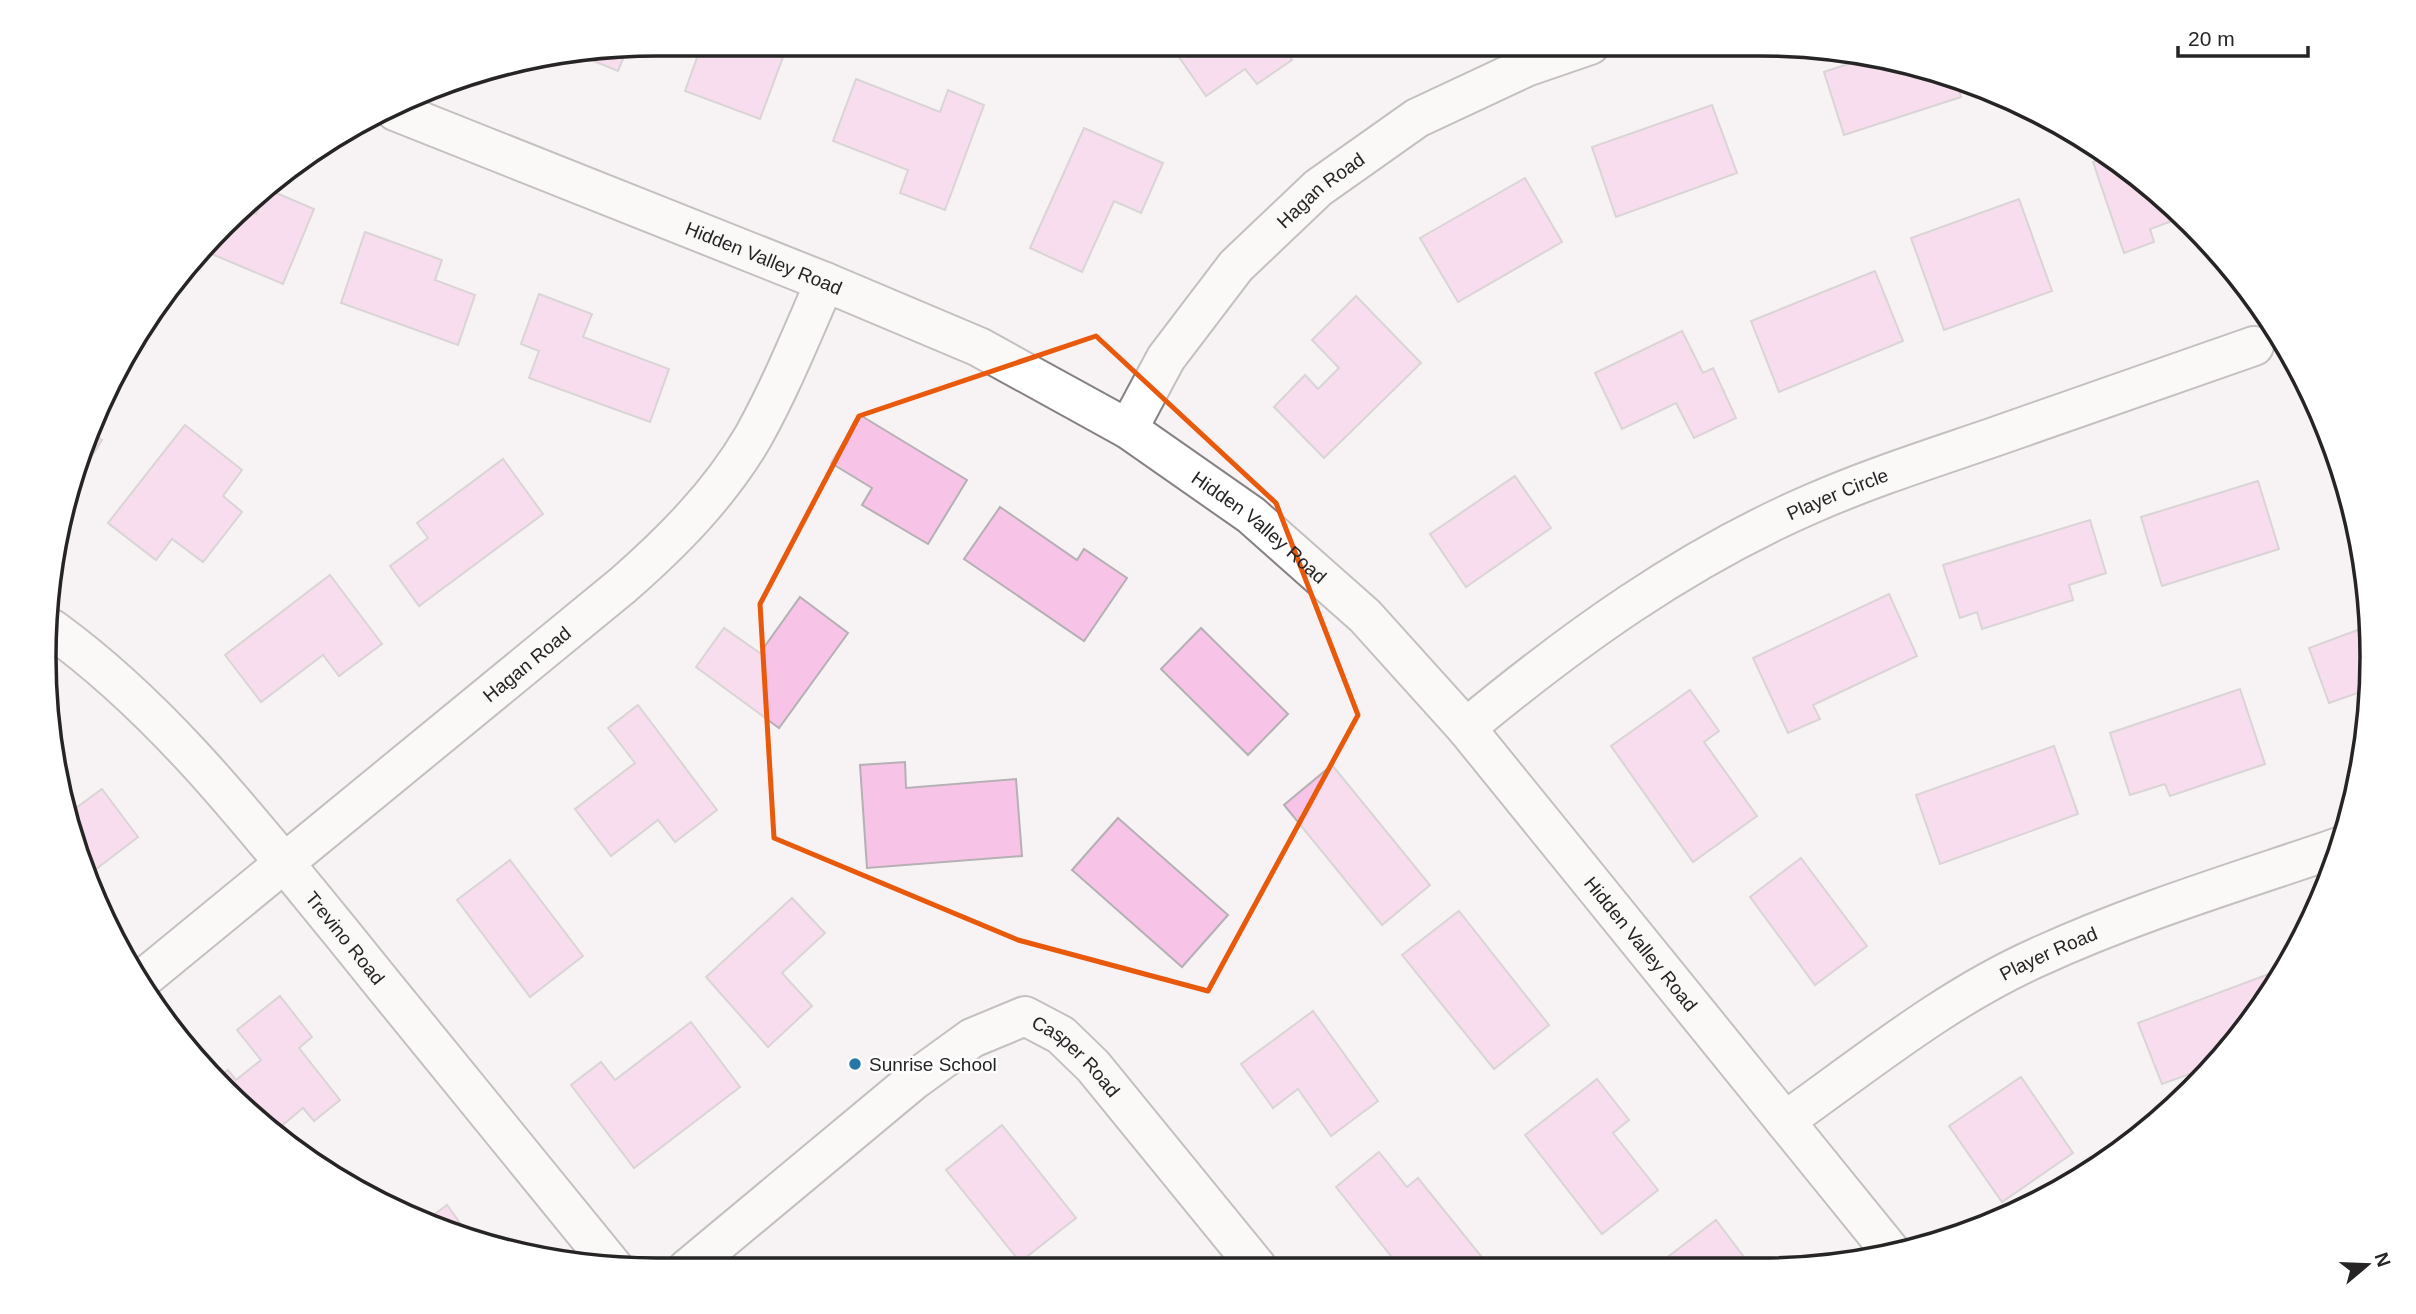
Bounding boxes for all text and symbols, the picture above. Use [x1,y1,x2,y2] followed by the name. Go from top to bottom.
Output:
[2178,14,2308,58] scale bar
[2188,27,2235,50] text: 20 m
[1273,148,1368,232] street label: Hagan Road
[683,217,845,299] street label: Hidden Valley Road
[1783,464,1891,524] street label: Player Circle
[1188,467,1331,587] street label: Hidden Valley Road
[479,622,575,706] street label: Hagan Road
[1580,872,1702,1015] street label: Hidden Valley Road
[301,887,389,988] street label: Trevino Road
[1996,922,2100,984] street label: Player Road
[1029,1011,1124,1101] street label: Casper Road
[869,1054,997,1075] place label: Sunrise School
[847,1056,863,1072] marker: Sunrise School
[2332,1230,2402,1300] north arrow
[2370,1250,2395,1270] text: N

